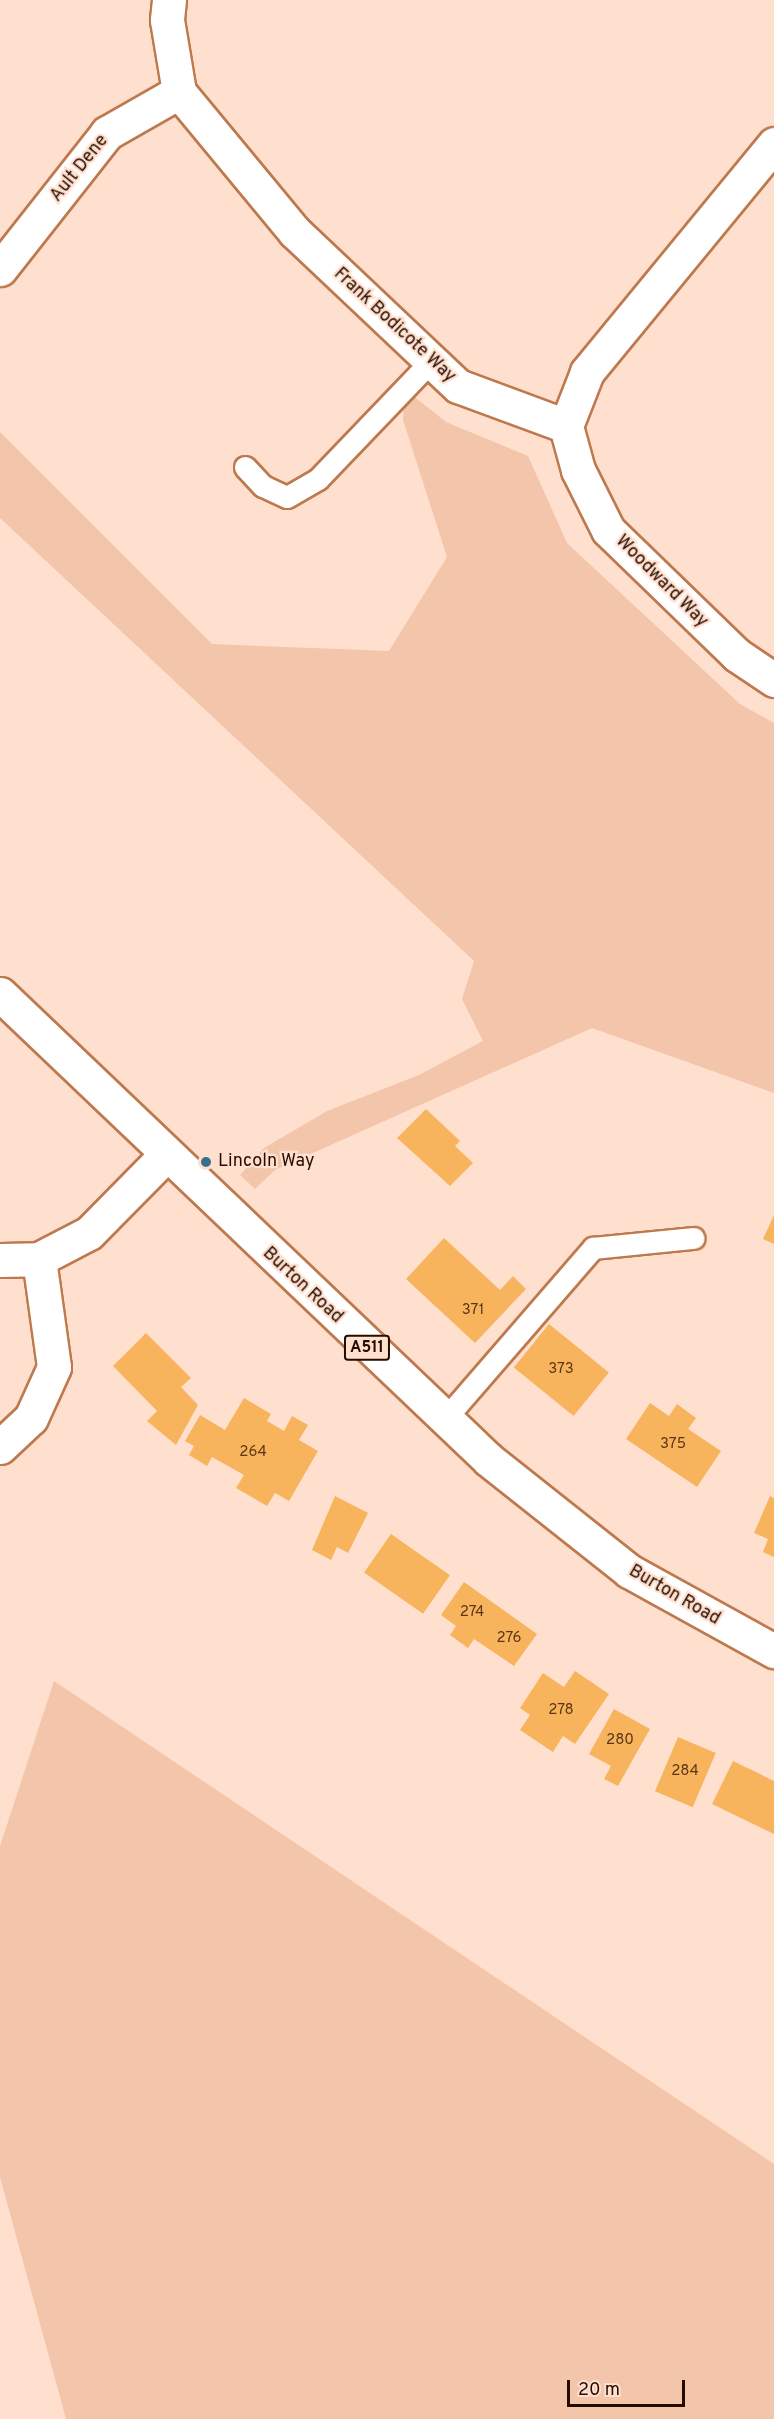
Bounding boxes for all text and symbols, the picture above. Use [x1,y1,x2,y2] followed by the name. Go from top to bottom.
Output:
[46,131,114,207] street label: Ault Dene
[328,264,460,388] street label: Frank Bodicote Way
[610,531,712,633] street label: Woodward Way
[218,1151,315,1173] place label: Lincoln Way
[199,1155,213,1169] marker: Lincoln Way
[257,1243,347,1329] street label: Burton Road
[462,1302,484,1320] house number: 371
[343,1335,391,1361] road number: A511
[548,1361,574,1379] house number: 373
[660,1436,686,1454] house number: 375
[239,1444,267,1462] house number: 264
[624,1561,724,1631] street label: Burton Road
[460,1604,484,1622] house number: 274
[496,1630,522,1648] house number: 276
[548,1702,574,1720] house number: 278
[606,1732,634,1750] house number: 280
[671,1763,699,1781] house number: 284
[570,2368,688,2406] scale bar
[578,2379,620,2402] text: 20 m

